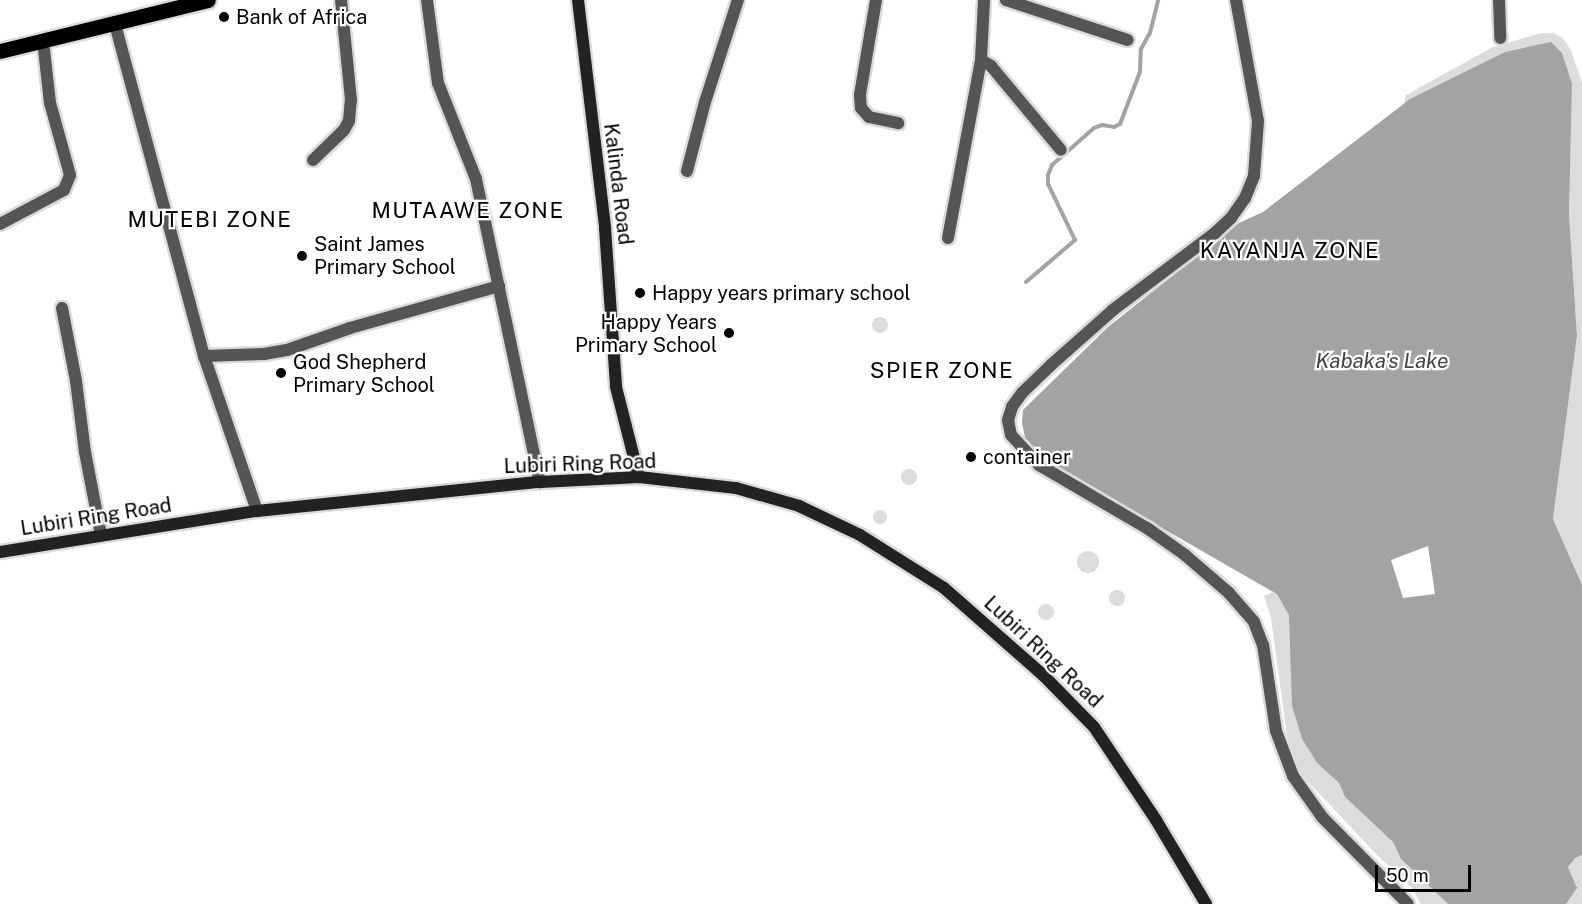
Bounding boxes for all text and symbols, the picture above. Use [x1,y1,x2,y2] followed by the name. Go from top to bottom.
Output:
[236,5,367,29] place label: Bank of Africa
[217,10,231,24] marker: Bank of Africa
[599,122,637,246] street label: Kalinda Road
[371,198,565,224] district label: MUTAAWE ZONE
[127,207,293,233] district label: MUTEBI ZONE
[314,232,456,279] place label: Saint James Primary School
[1200,238,1380,264] district label: KAYANJA ZONE
[295,249,309,263] marker: Saint James Primary School
[652,281,911,305] place label: Happy years primary school
[633,286,647,300] marker: Happy years primary school
[575,310,717,357] place label: Happy Years Primary School
[722,326,736,340] marker: Happy Years Primary School
[1316,348,1448,374] water label: Kabaka's Lake
[293,350,435,397] place label: God Shepherd Primary School
[870,358,1014,384] district label: SPIER ZONE
[274,366,288,380] marker: God Shepherd Primary School
[983,445,1071,469] place label: container
[503,449,657,479] street label: Lubiri Ring Road
[964,450,978,464] marker: container
[19,493,173,541] street label: Lubiri Ring Road
[979,591,1107,713] street label: Lubiri Ring Road
[1378,853,1474,891] scale bar
[1386,865,1429,886] text: 50 m

